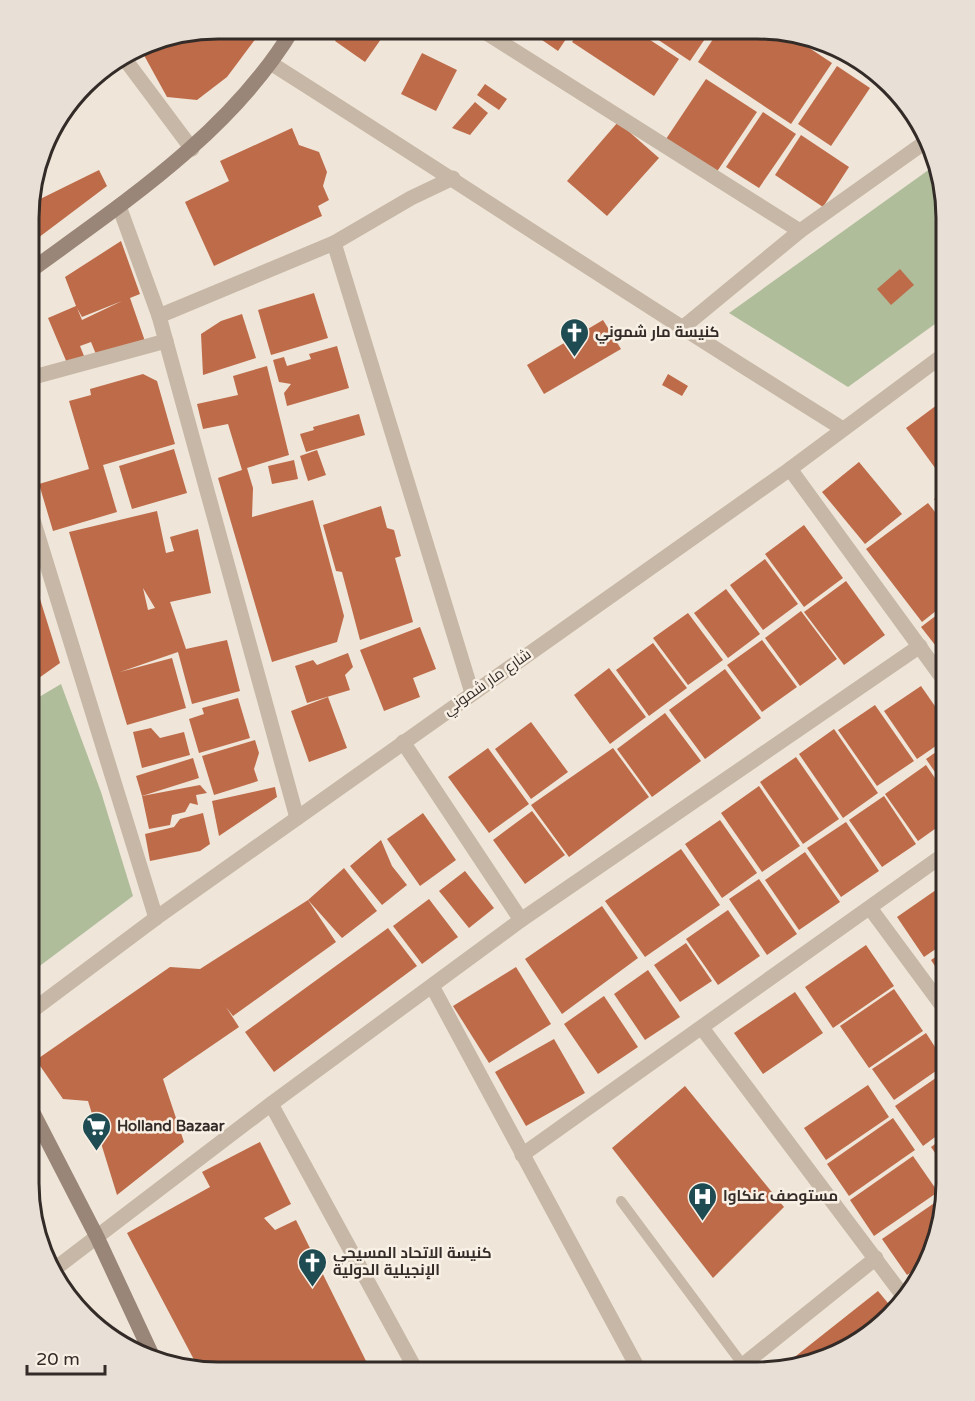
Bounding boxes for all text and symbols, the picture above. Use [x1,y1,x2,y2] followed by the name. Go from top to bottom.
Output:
[558,316,590,358] church icon: كنيسة مار شموني
[595,323,719,344] place label: كنيسة مار شموني
[440,645,536,721] street label: شارع مار شموني
[80,1110,112,1152] supermarket icon: Holland Bazaar
[117,1117,225,1135] place label: Holland Bazaar
[686,1180,718,1222] hospital icon: مستوصف عنكاوا
[723,1187,838,1205] place label: مستوصف عنكاوا
[333,1244,492,1280] place label: كنيسة الاتحاد المسيحي الإنجيلية الدولية
[296,1246,328,1288] church icon: كنيسة الاتحاد المسيحي الإنجيلية الدولية
[27,1338,105,1376] scale bar
[36,1348,80,1370] text: 20 m

